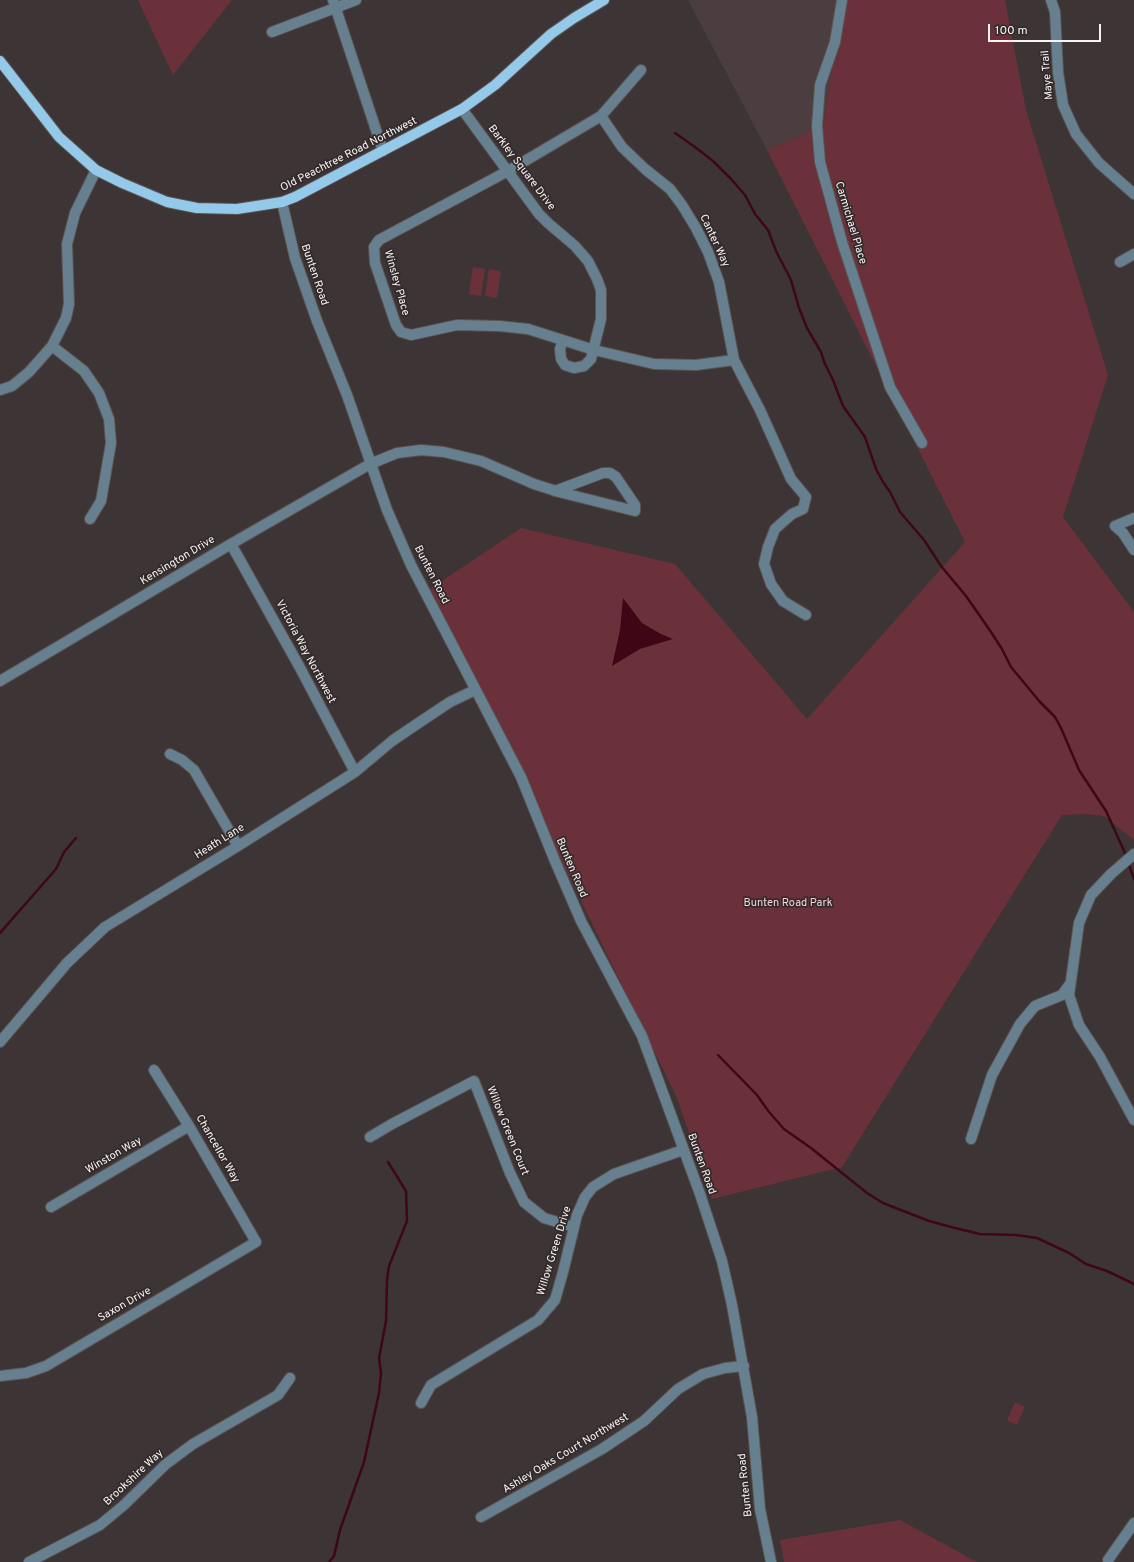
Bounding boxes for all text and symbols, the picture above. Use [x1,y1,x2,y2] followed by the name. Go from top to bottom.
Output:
[990,16,1103,42] scale bar
[995,23,1028,39] text: 100 m
[1039,50,1057,100] street label: Maye Trail
[279,115,419,195] street label: Old Peachtree Road Northwest
[485,123,557,213] street label: Barkley Square Drive
[831,180,869,266] street label: Carmichael Place
[696,213,732,269] street label: Canter Way
[297,243,331,307] street label: Bunten Road
[380,249,412,317] street label: Winsley Place
[138,534,218,588] street label: Kensington Drive
[411,544,451,606] street label: Bunten Road
[272,598,338,706] street label: Victoria Way Northwest
[193,821,247,863] street label: Heath Lane
[552,836,590,900] street label: Bunten Road
[743,897,833,911] park label: Bunten Road Park
[483,1085,531,1177] street label: Willow Green Court
[192,1113,242,1185] street label: Chancellor Way
[684,1132,718,1196] street label: Bunten Road
[84,1135,144,1177] street label: Winston Way
[535,1205,575,1297] street label: Willow Green Drive
[96,1285,154,1325] street label: Saxon Drive
[501,1411,631,1497] street label: Ashley Oaks Court Northwest
[102,1447,166,1509] street label: Brookshire Way
[736,1453,756,1517] street label: Bunten Road

